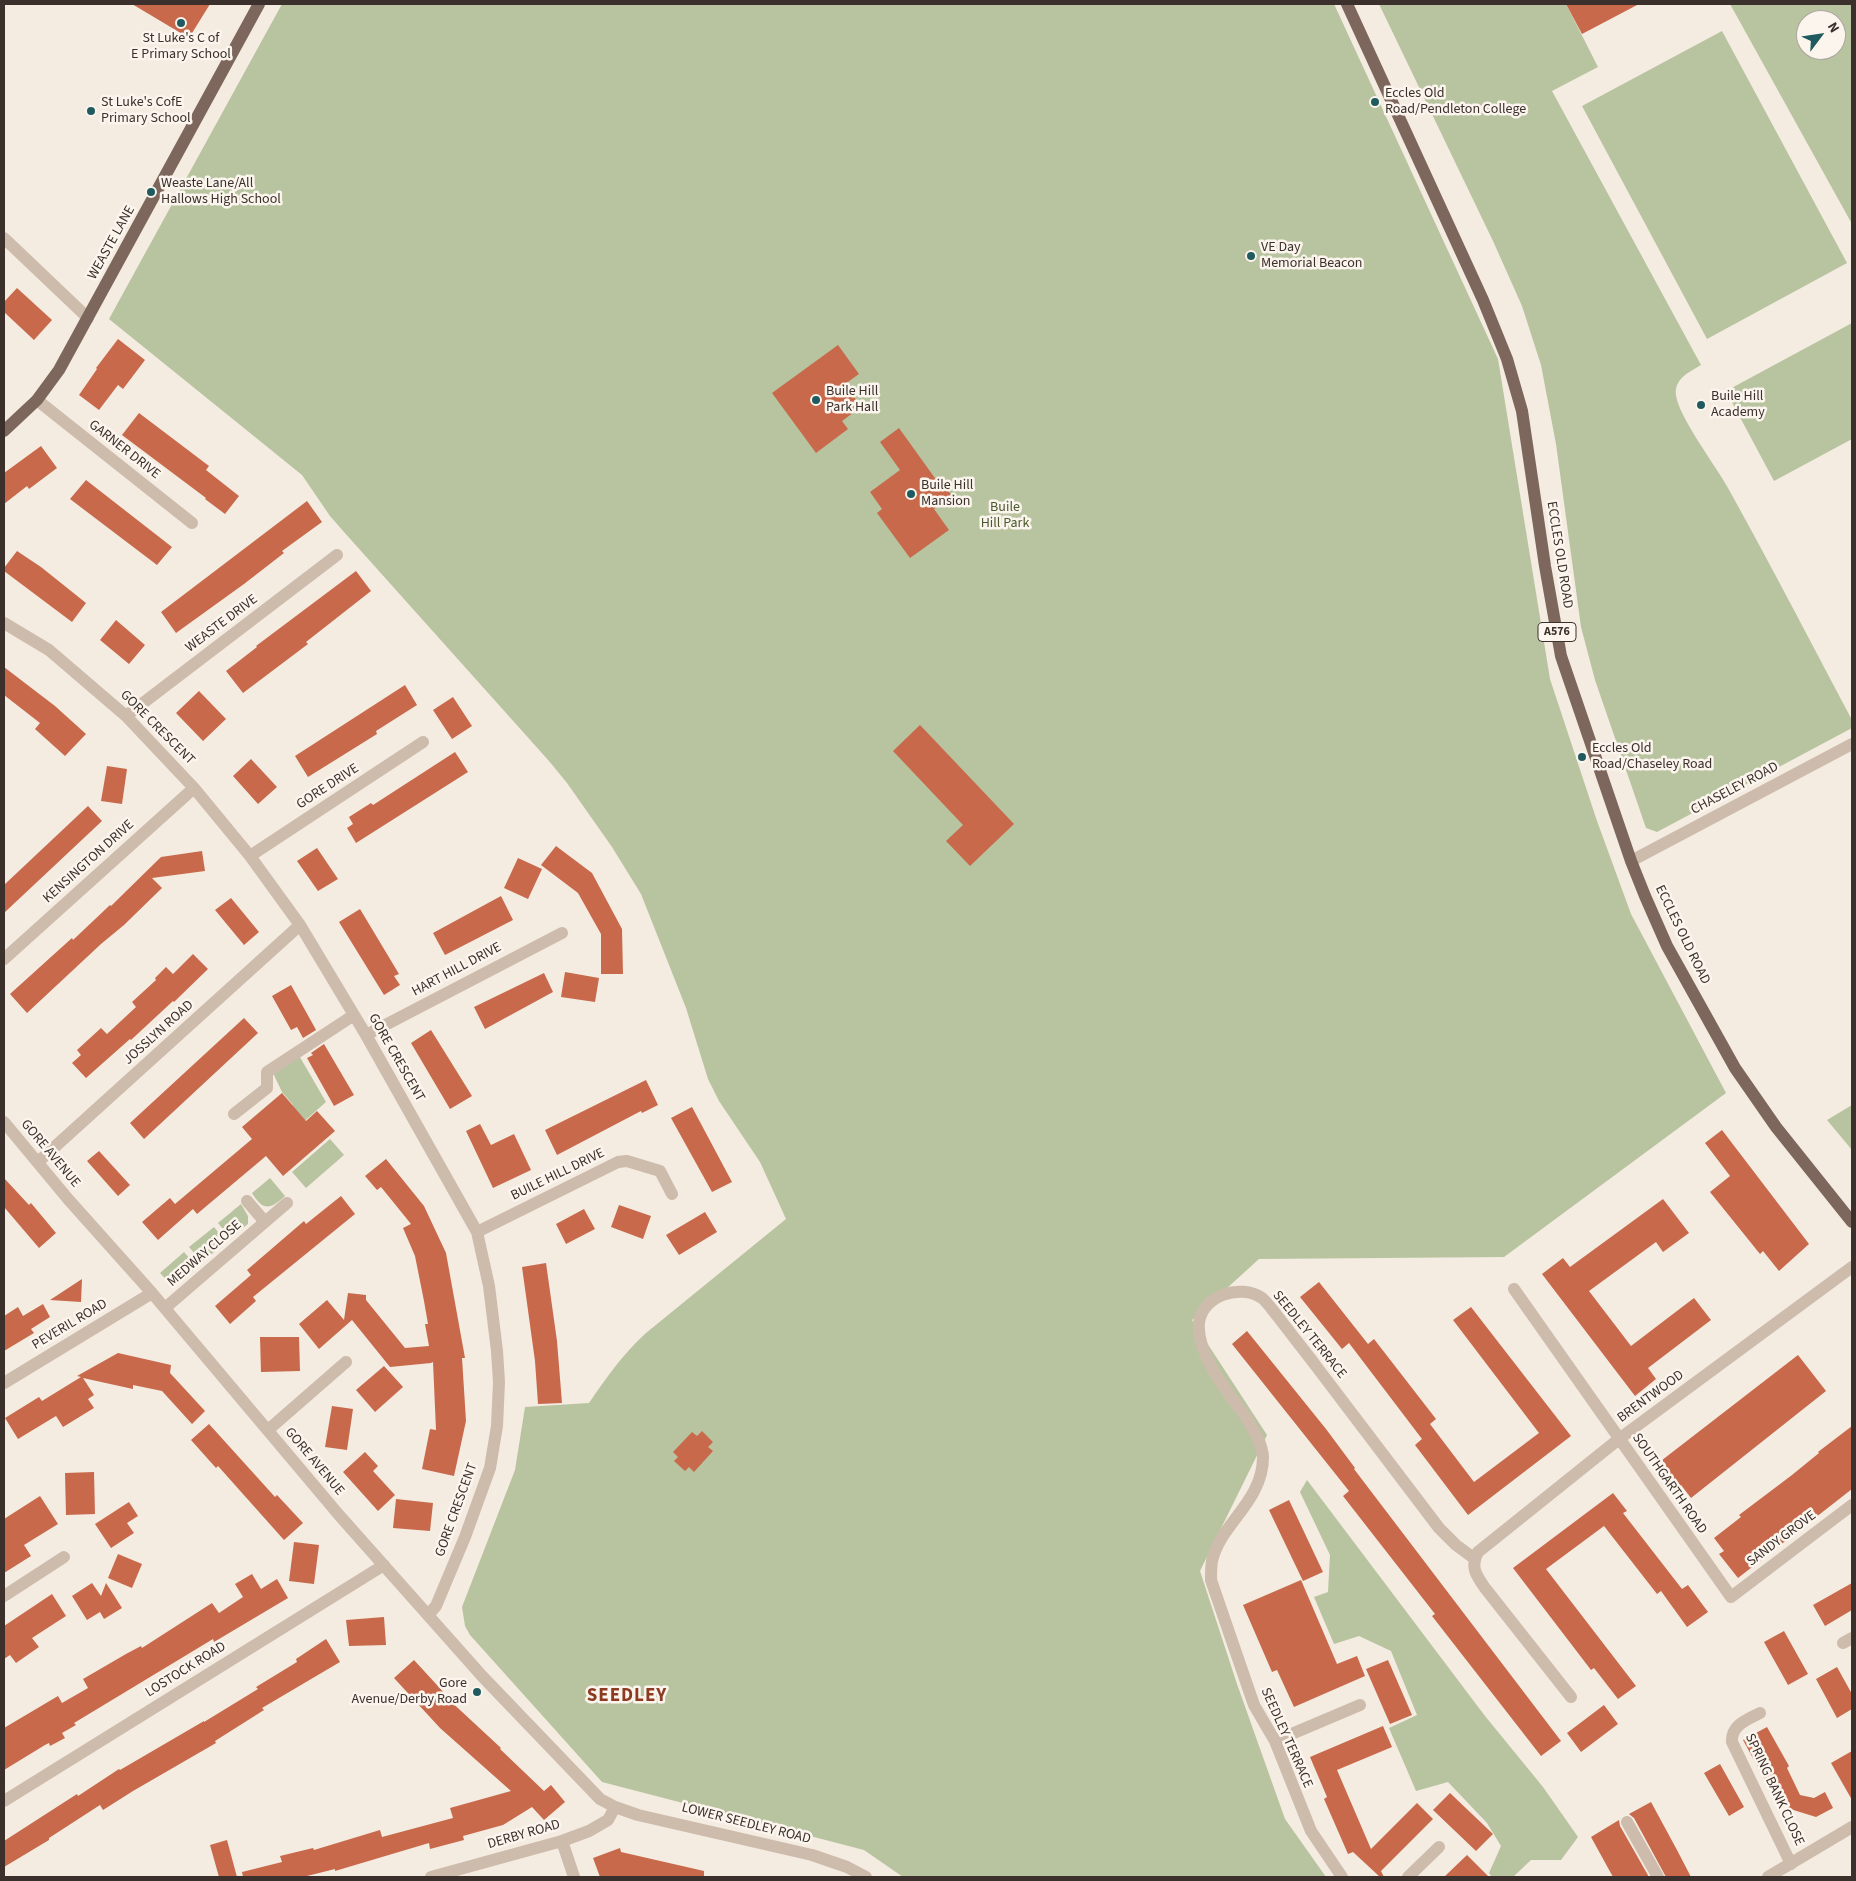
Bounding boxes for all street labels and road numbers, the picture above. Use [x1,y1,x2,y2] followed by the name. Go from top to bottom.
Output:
[85,203,139,283] street label: WEASTE LANE
[85,417,163,483] street label: GARNER DRIVE
[1542,500,1576,610] street label: ECCLES OLD ROAD
[183,592,261,656] street label: WEASTE DRIVE
[1538,622,1576,642] road number: A576
[116,687,198,769] street label: GORE CRESCENT
[1688,759,1782,819] street label: CHASELEY ROAD
[294,761,362,813] street label: GORE DRIVE
[40,817,138,907] street label: KENSINGTON DRIVE
[1651,883,1713,987] street label: ECCLES OLD ROAD
[409,939,505,1001] street label: HART HILL DRIVE
[121,997,197,1069] street label: JOSSLYN ROAD
[364,1011,428,1105] street label: GORE CRESCENT
[17,1117,83,1191] street label: GORE AVENUE
[508,1145,608,1205] street label: BUILE HILL DRIVE
[165,1217,245,1291] street label: MEDWAY CLOSE
[1268,1288,1350,1382] street label: SEEDLEY TERRACE
[29,1296,111,1354] street label: PEVERIL ROAD
[1614,1367,1688,1427] street label: BRENTWOOD
[281,1425,347,1499] street label: GORE AVENUE
[1628,1430,1710,1538] street label: SOUTHGARTH ROAD
[432,1461,482,1559] street label: GORE CRESCENT
[1744,1508,1820,1570] street label: SANDY GROVE
[143,1639,229,1701] street label: LOSTOCK ROAD
[1256,1685,1316,1791] street label: SEEDLEY TERRACE
[1741,1731,1807,1849] street label: SPRING BANK CLOSE
[680,1800,812,1848] street label: LOWER SEEDLEY ROAD
[486,1817,562,1853] street label: DERBY ROAD

